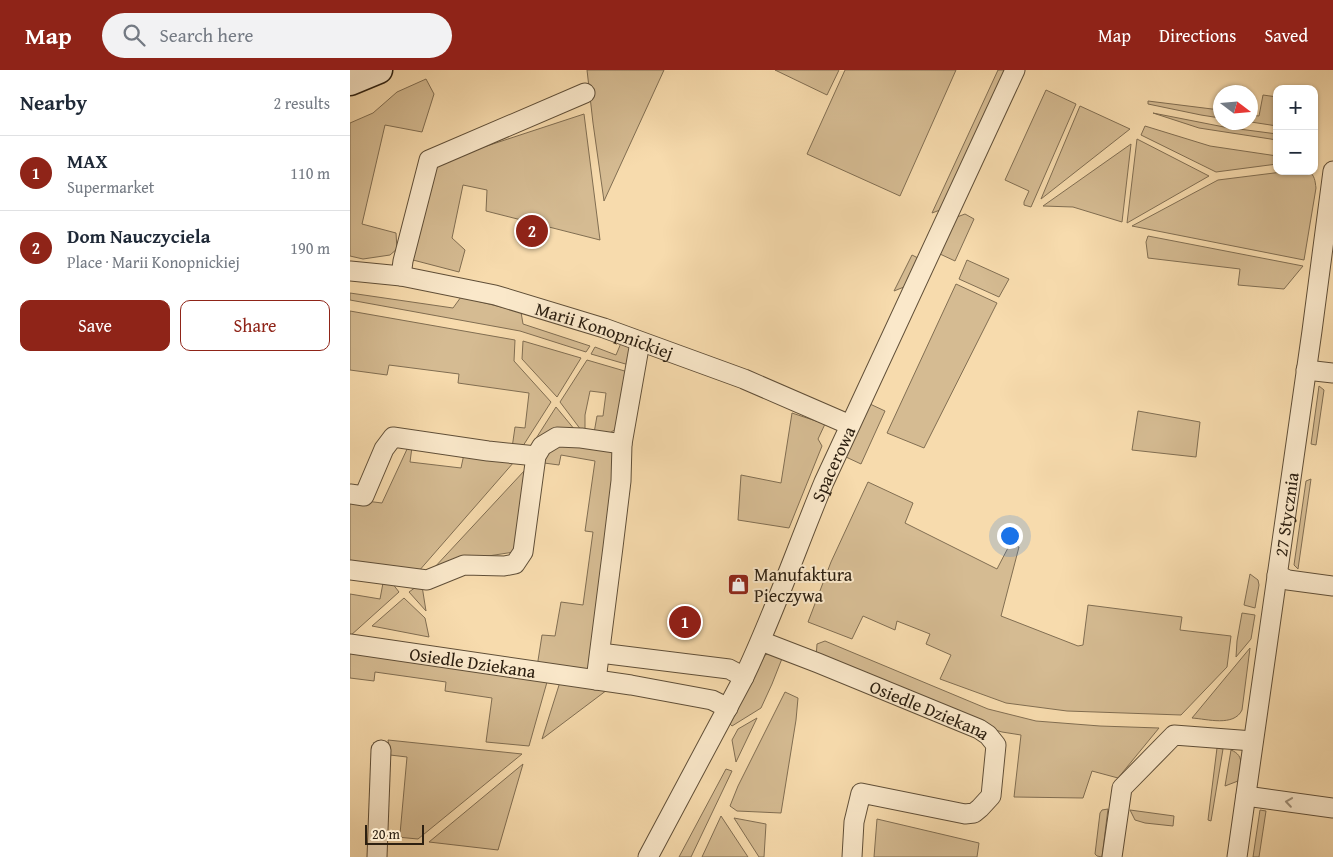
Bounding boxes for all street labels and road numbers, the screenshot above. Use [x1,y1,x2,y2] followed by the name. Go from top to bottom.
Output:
[532,294,677,366] street label: Marii Konopnickiej
[804,421,862,506] street label: Spacerowa
[1266,470,1305,558] street label: 27 Stycznia
[408,639,538,685] street label: Osiedle Dziekana
[866,672,996,746] street label: Osiedle Dziekana

